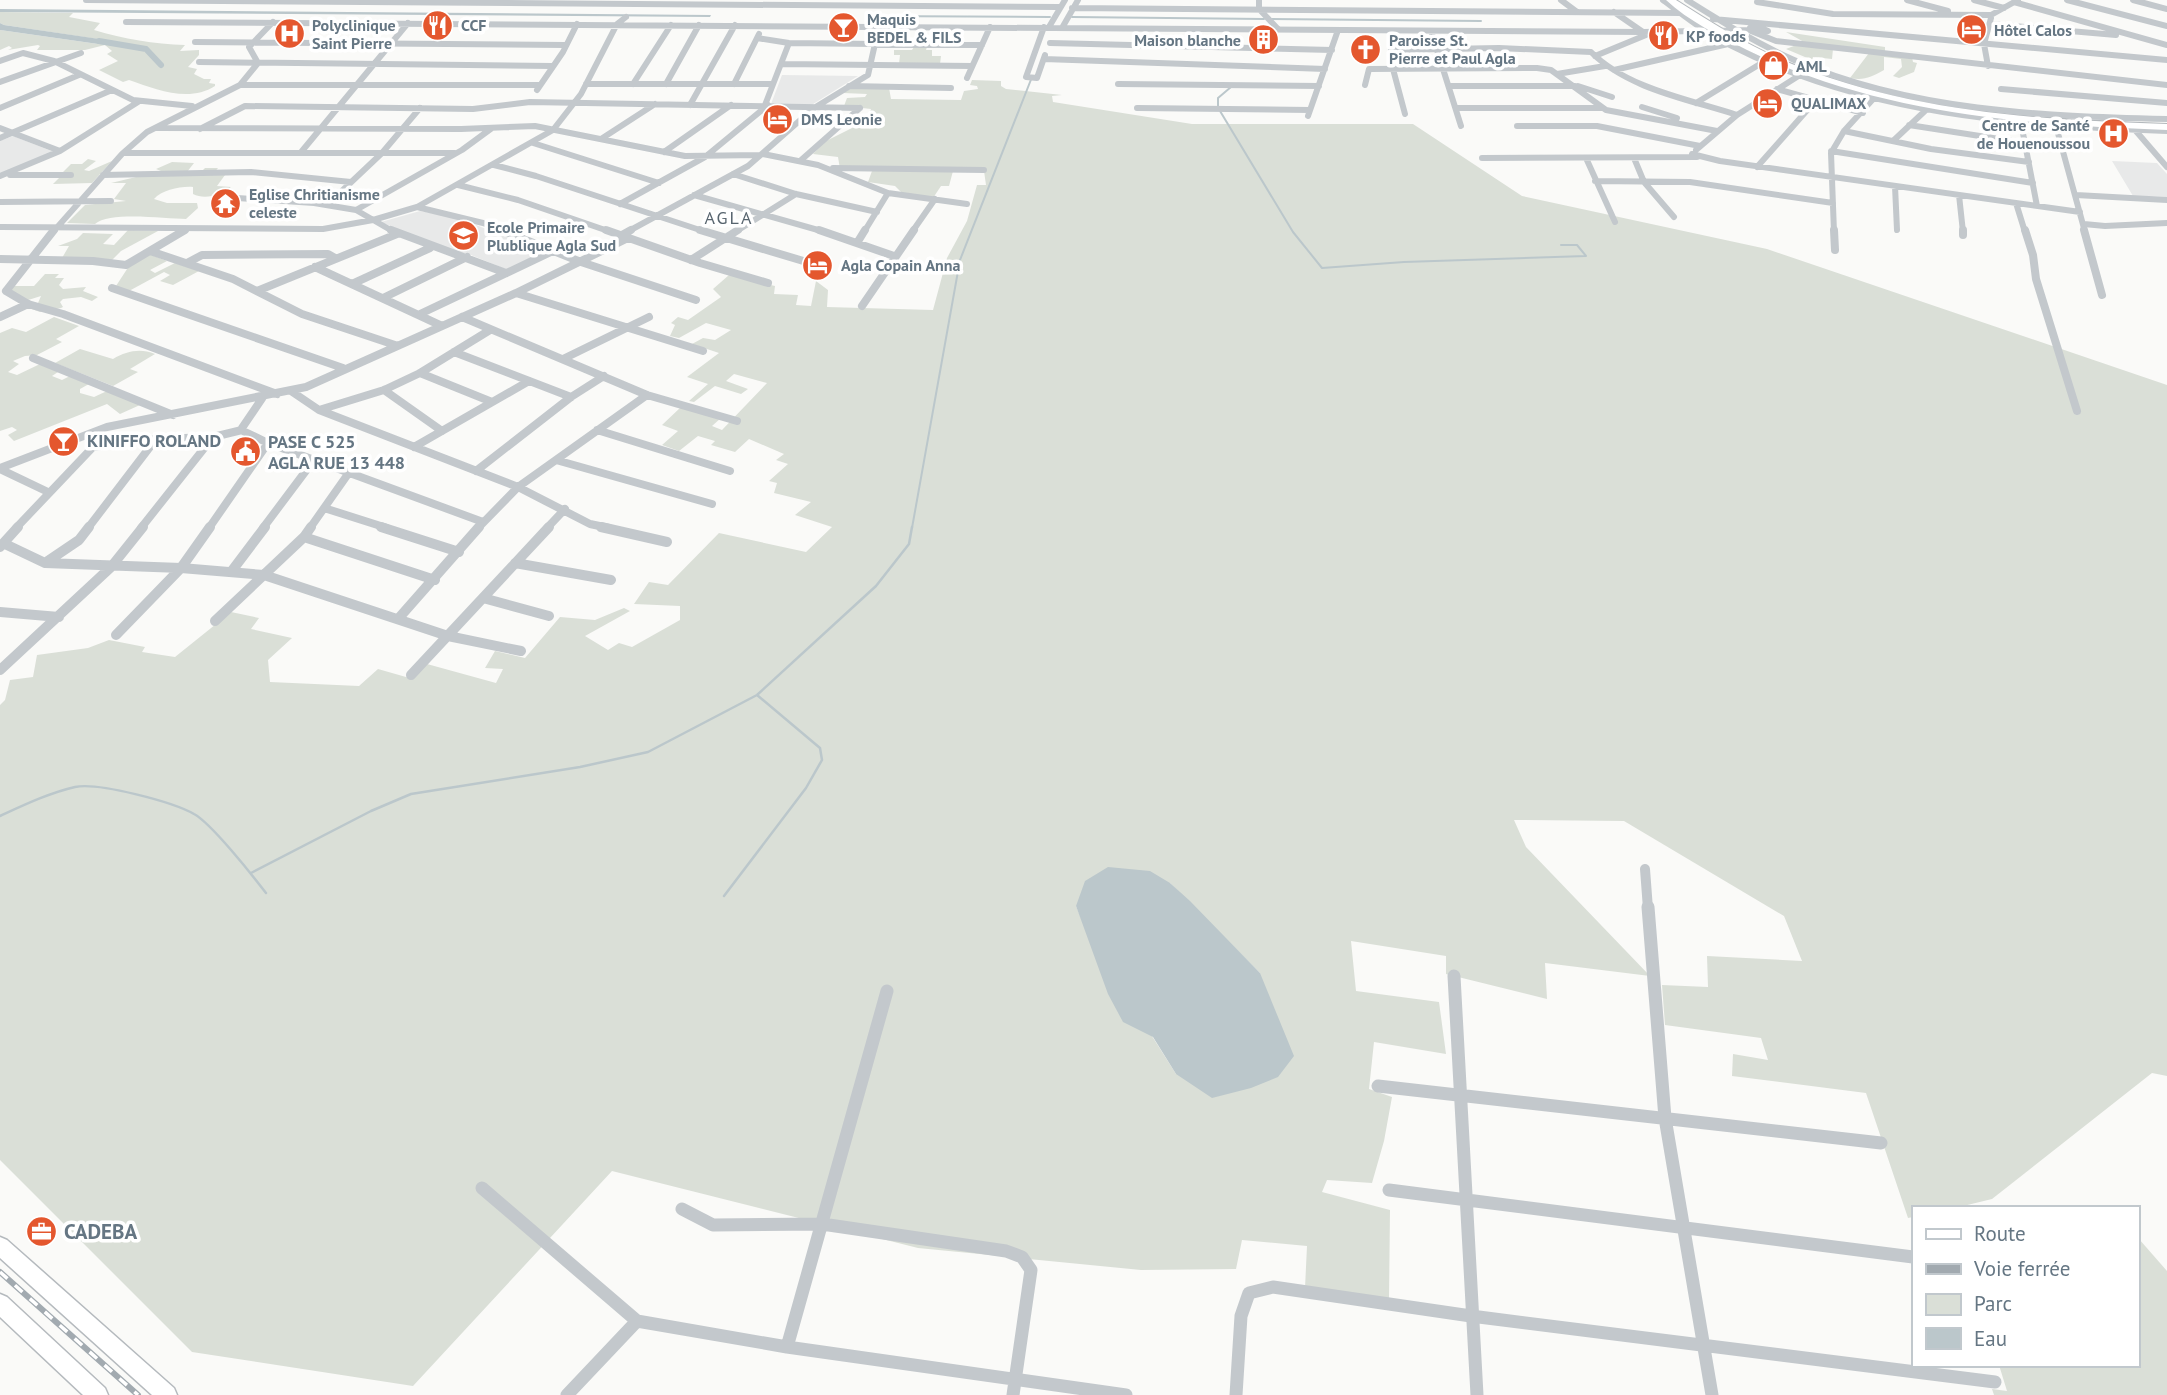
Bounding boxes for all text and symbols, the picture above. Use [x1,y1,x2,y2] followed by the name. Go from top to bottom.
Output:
[421,8,455,42] restaurant icon: CCF
[867,9,961,47] place label: Maquis BEDEL & FILS
[827,11,861,45] bar icon: Maquis BEDEL & FILS
[1954,13,1988,47] hotel icon: Hôtel Calos
[312,15,396,53] place label: Polyclinique Saint Pierre
[461,15,487,35] place label: CCF
[272,17,306,51] hospital icon: Polyclinique Saint Pierre
[1646,19,1680,53] restaurant icon: KP foods
[1994,20,2072,40] place label: Hôtel Calos
[1247,23,1281,57] building icon: Maison blanche
[1686,26,1746,46] place label: KP foods
[1134,30,1241,50] place label: Maison blanche
[1389,30,1516,68] place label: Paroisse St. Pierre et Paul Agla
[1349,32,1383,66] church icon: Paroisse St. Pierre et Paul Agla
[1756,49,1790,83] shop icon: AML
[1796,56,1827,76] place label: AML
[1751,86,1785,120] hotel icon: QUALIMAX
[1791,93,1866,113] place label: QUALIMAX
[761,102,795,136] hotel icon: DMS Leonie
[801,109,882,129] place label: DMS Leonie
[1977,115,2090,153] place label: Centre de Santé de Houenoussou
[2096,117,2130,151] hospital icon: Centre de Santé de Houenoussou
[249,184,380,222] place label: Eglise Chritianisme celeste
[209,186,243,220] temple icon: Eglise Chritianisme celeste
[704,206,754,229] district label: AGLA
[487,217,616,255] place label: Ecole Primaire Plublique Agla Sud
[447,219,481,253] school or university icon: Ecole Primaire Plublique Agla Sud
[801,248,835,282] hotel icon: Agla Copain Anna
[841,255,961,275] place label: Agla Copain Anna
[47,424,81,458] bar icon: KINIFFO ROLAND
[87,429,221,452] place label: KINIFFO ROLAND
[268,430,405,474] place label: PASE C 525 AGLA RUE 13 448
[228,435,262,469] public building icon: PASE C 525 AGLA RUE 13 448
[1912,1206,2139,1367] legend
[24,1215,58,1249] office icon: CADEBA
[64,1218,137,1245] place label: CADEBA
[1974,1220,2026,1247] text: Route
[1973,1255,2070,1282] text: Voie ferrée
[1974,1290,2012,1317] text: Parc
[1974,1325,2007,1352] text: Eau

